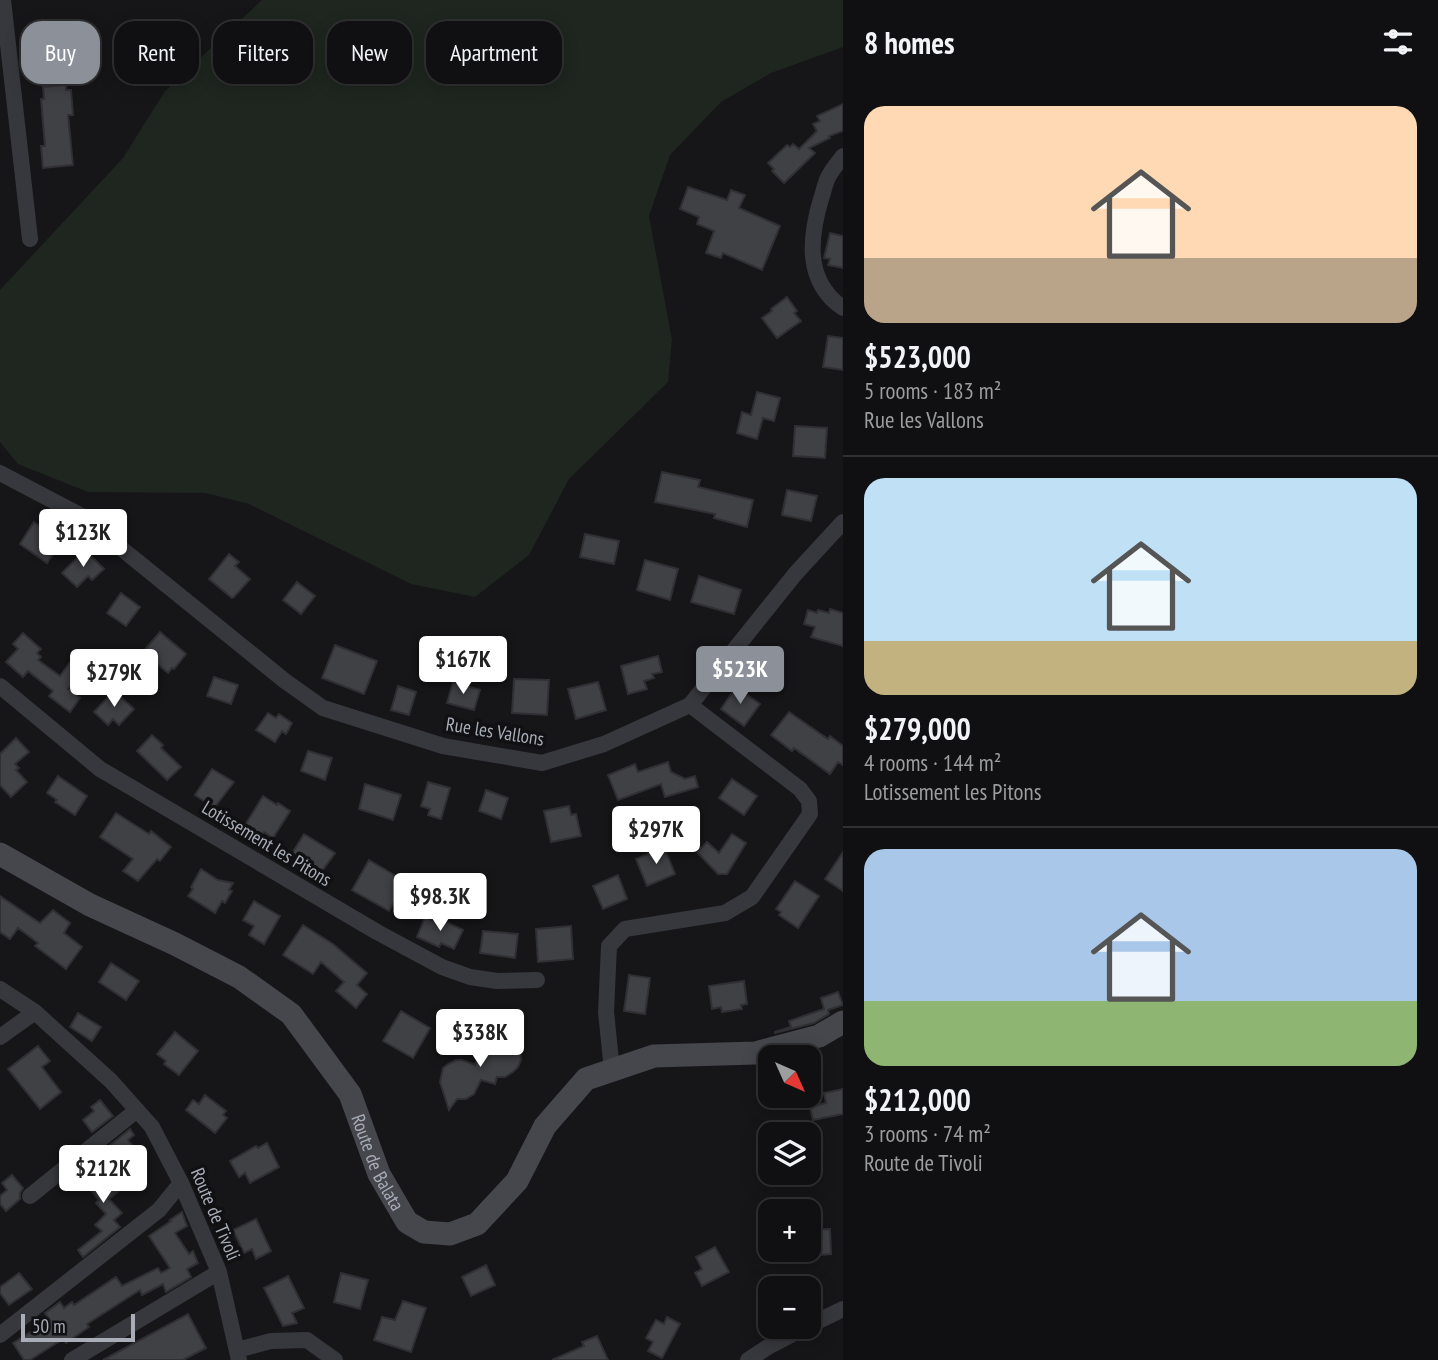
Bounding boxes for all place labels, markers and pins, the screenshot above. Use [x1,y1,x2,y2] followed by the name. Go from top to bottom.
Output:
[34,510,132,569] pin: $123K
[414,636,512,696] pin: $167K
[691,646,789,706] pin: $523K
[65,650,163,709] pin: $279K
[607,806,705,866] pin: $297K
[383,874,497,933] pin: $98.3K
[431,1010,529,1069] pin: $338K
[54,1146,152,1205] pin: $212K

